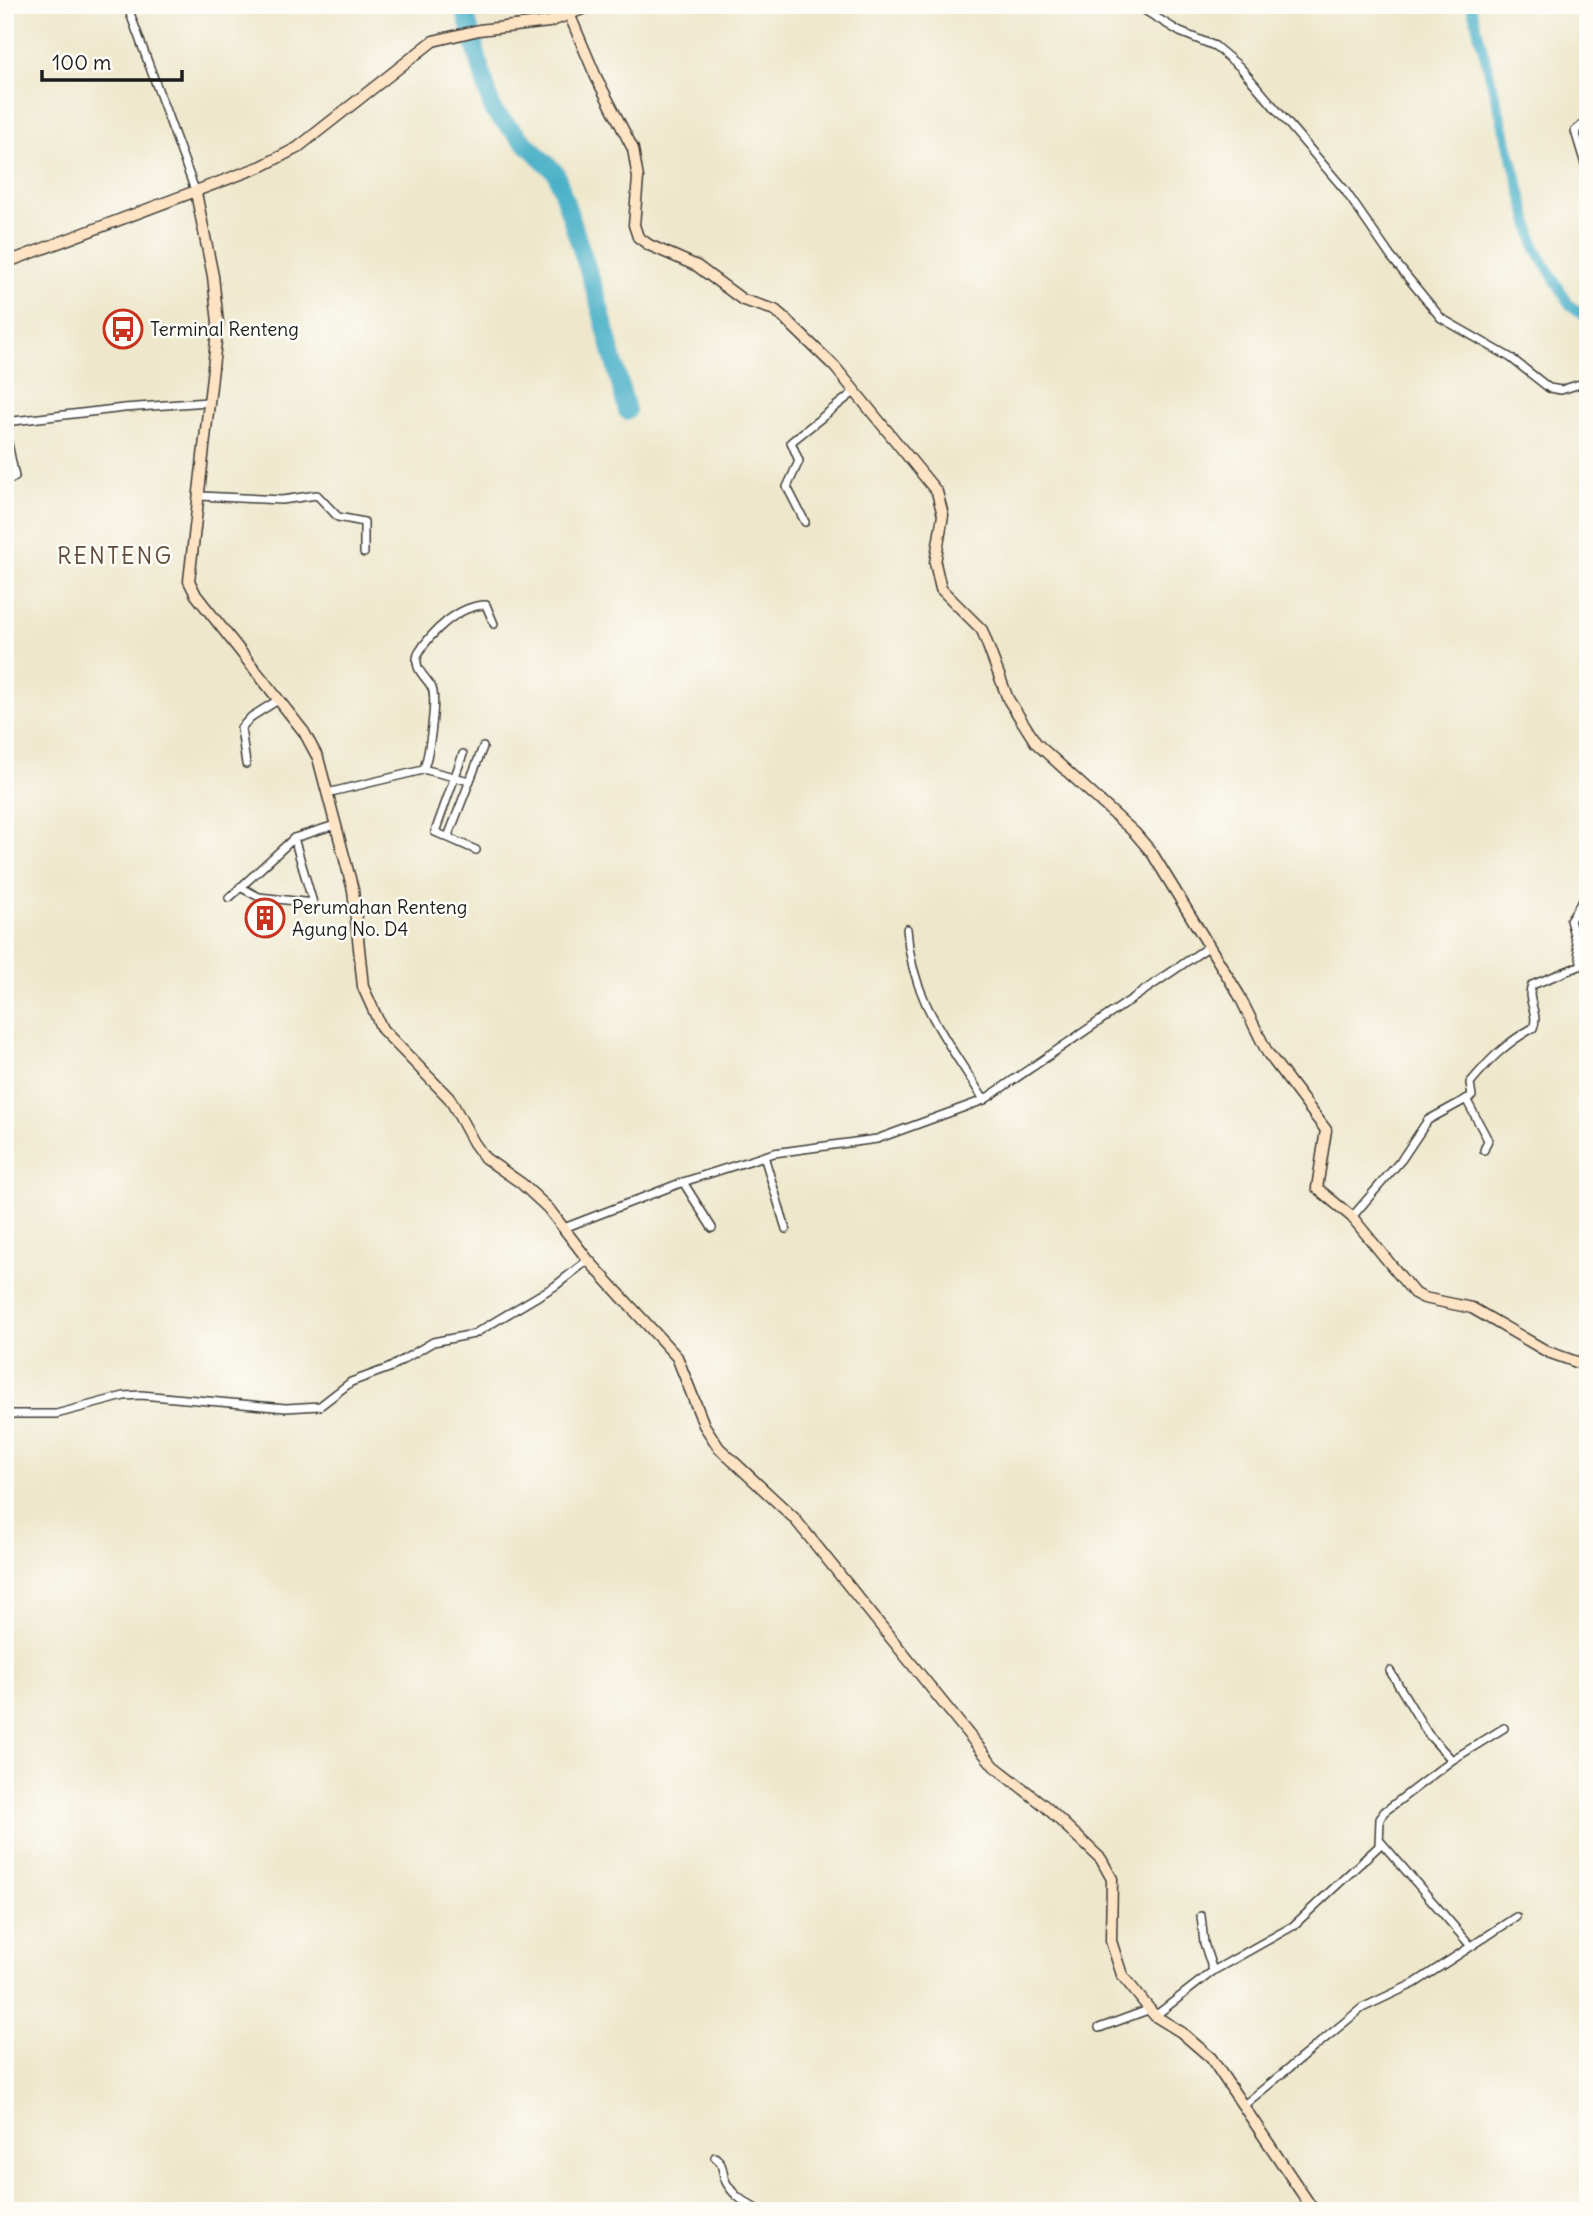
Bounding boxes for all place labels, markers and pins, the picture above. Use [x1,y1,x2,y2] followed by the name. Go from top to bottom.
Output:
[102,308,144,350] bus stop icon: Terminal Renteng
[150,317,299,341] place label: Terminal Renteng
[292,895,467,941] place label: Perumahan Renteng Agung No. D4
[244,897,286,939] building icon: Perumahan Renteng Agung No. D4

